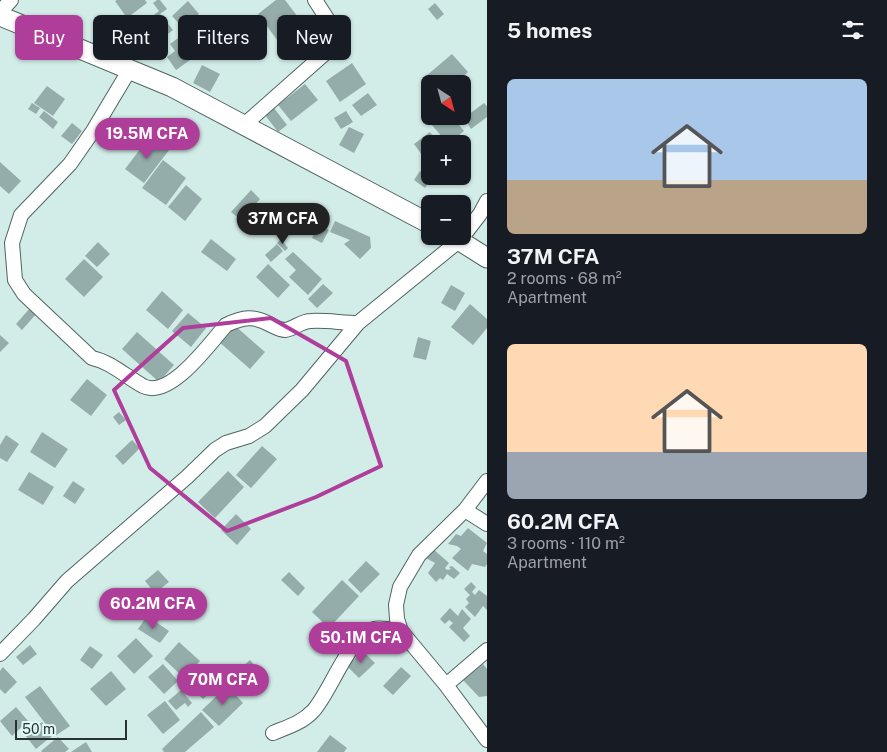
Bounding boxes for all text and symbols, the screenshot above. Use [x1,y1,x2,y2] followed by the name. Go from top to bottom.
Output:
[15,15,83,60] chip: Buy
[93,15,168,60] chip: Rent
[178,15,267,60] chip: Filters
[277,15,351,60] chip: New
[839,16,867,44] icon: filters
[507,18,592,43] text: 5 homes
[421,75,471,125] north arrow
[421,75,471,245] map controls
[642,111,732,201] icon: home
[90,118,204,160] pin: 19.5M CFA
[106,124,188,143] text: 19.5M CFA
[421,135,471,185] button: +
[421,195,471,245] button: −
[237,202,329,245] pin: 37M CFA
[248,209,318,228] text: 37M CFA
[507,244,600,269] text: 37M CFA
[507,269,622,288] text: 2 rooms · 68 m²
[507,288,587,307] text: Apartment
[642,376,732,466] icon: home
[507,509,620,534] text: 60.2M CFA
[507,534,625,553] text: 3 rooms · 110 m²
[507,553,587,572] text: Apartment
[96,588,210,630] pin: 60.2M CFA
[110,594,196,613] text: 60.2M CFA
[304,622,418,664] pin: 50.1M CFA
[320,628,402,647] text: 50.1M CFA
[177,664,269,706] pin: 70M CFA
[188,670,258,689] text: 70M CFA
[15,717,128,740] scale bar
[22,721,55,737] text: 50 m

